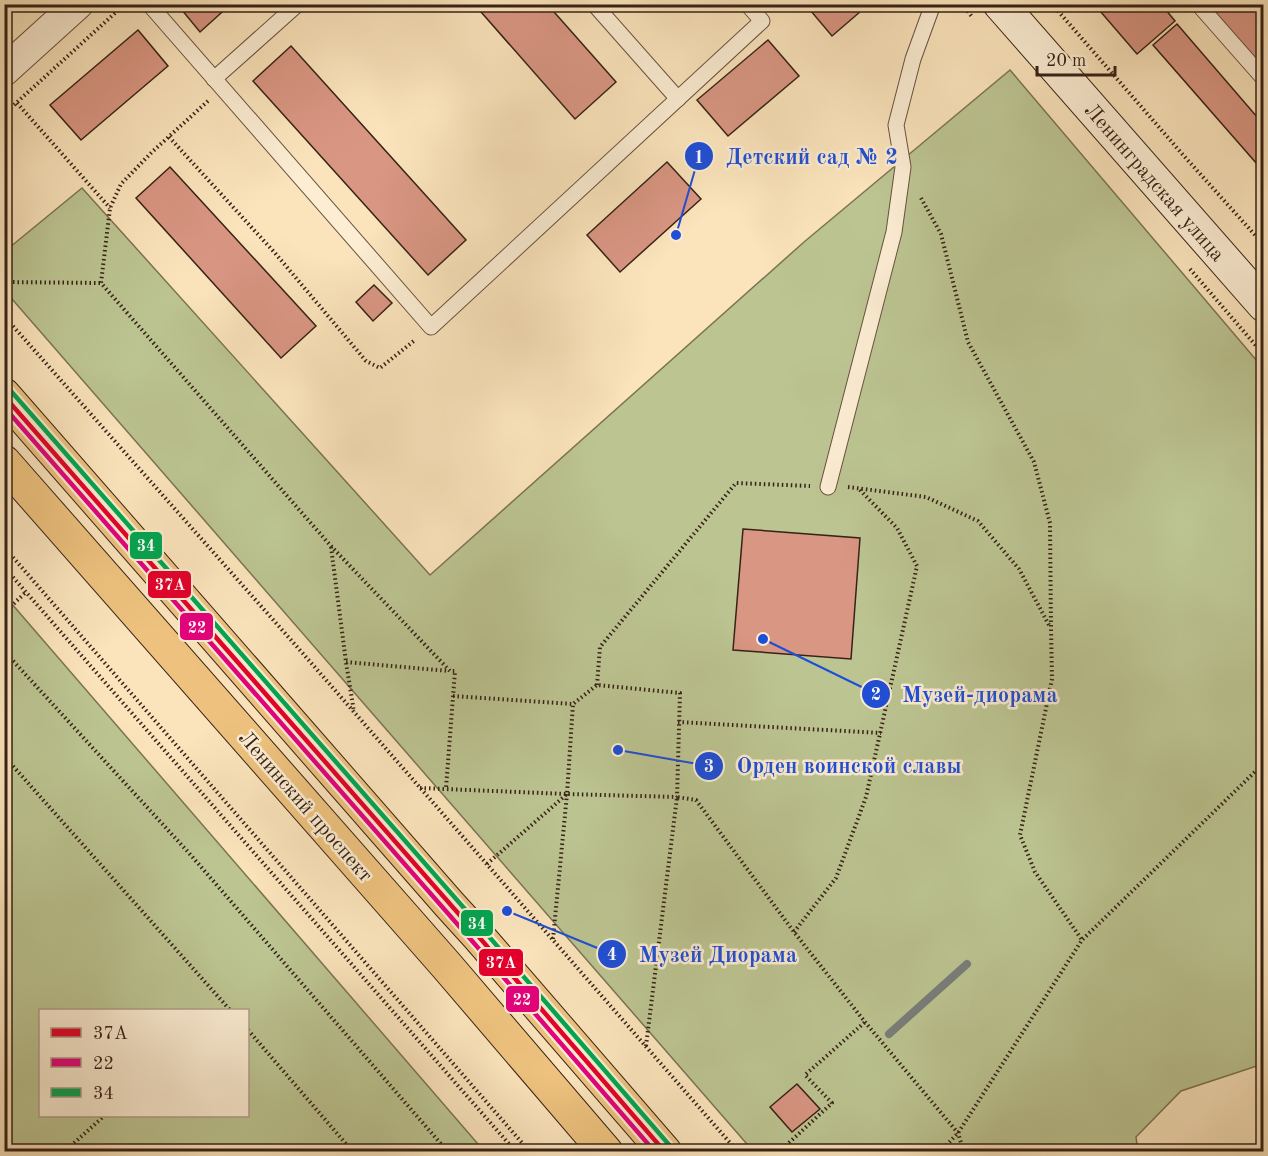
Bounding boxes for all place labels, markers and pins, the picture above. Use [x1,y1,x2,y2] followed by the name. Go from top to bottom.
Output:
[684,136,910,176] callout: Детский сад № 2
[861,674,1070,714] callout: Музей-диорама
[694,746,973,786] callout: Орден воинской славы
[597,934,809,974] callout: Музей Диорама

